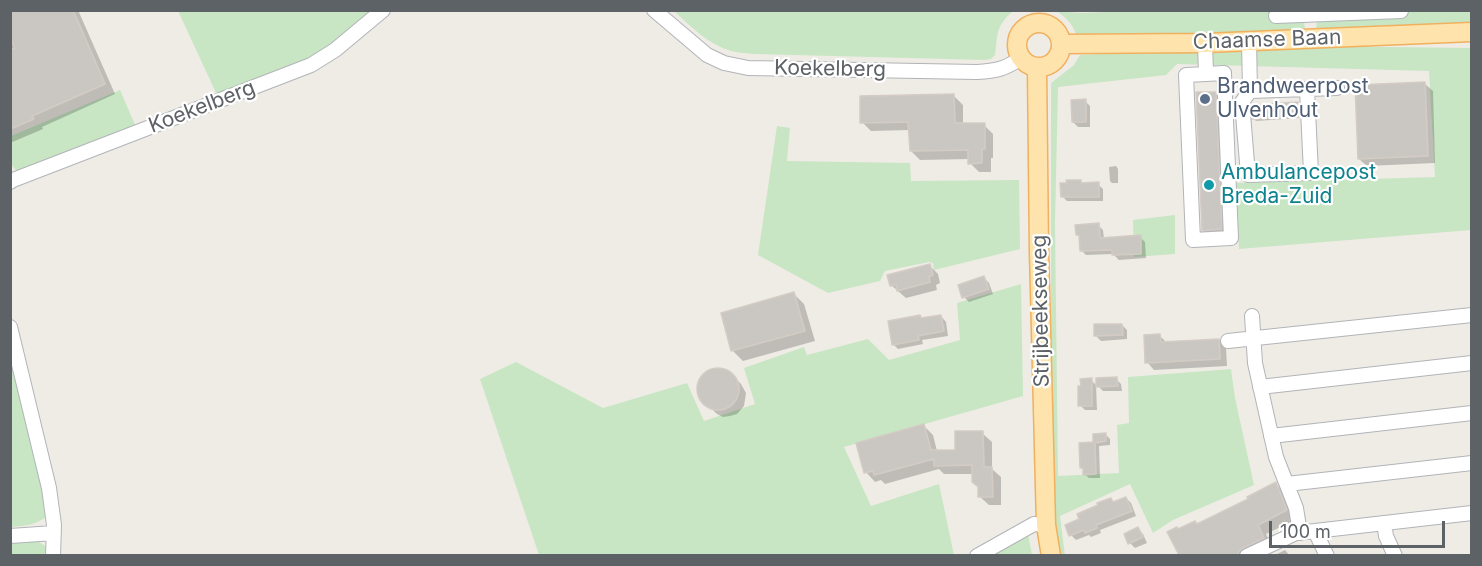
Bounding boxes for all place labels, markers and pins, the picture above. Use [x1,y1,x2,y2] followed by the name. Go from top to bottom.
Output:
[1217,74,1369,124] place label: Brandweerpost Ulvenhout
[1198,92,1212,106] marker: Brandweerpost Ulvenhout
[1221,160,1376,210] place label: Ambulancepost Breda-Zuid
[1202,178,1216,192] marker: Ambulancepost Breda-Zuid

